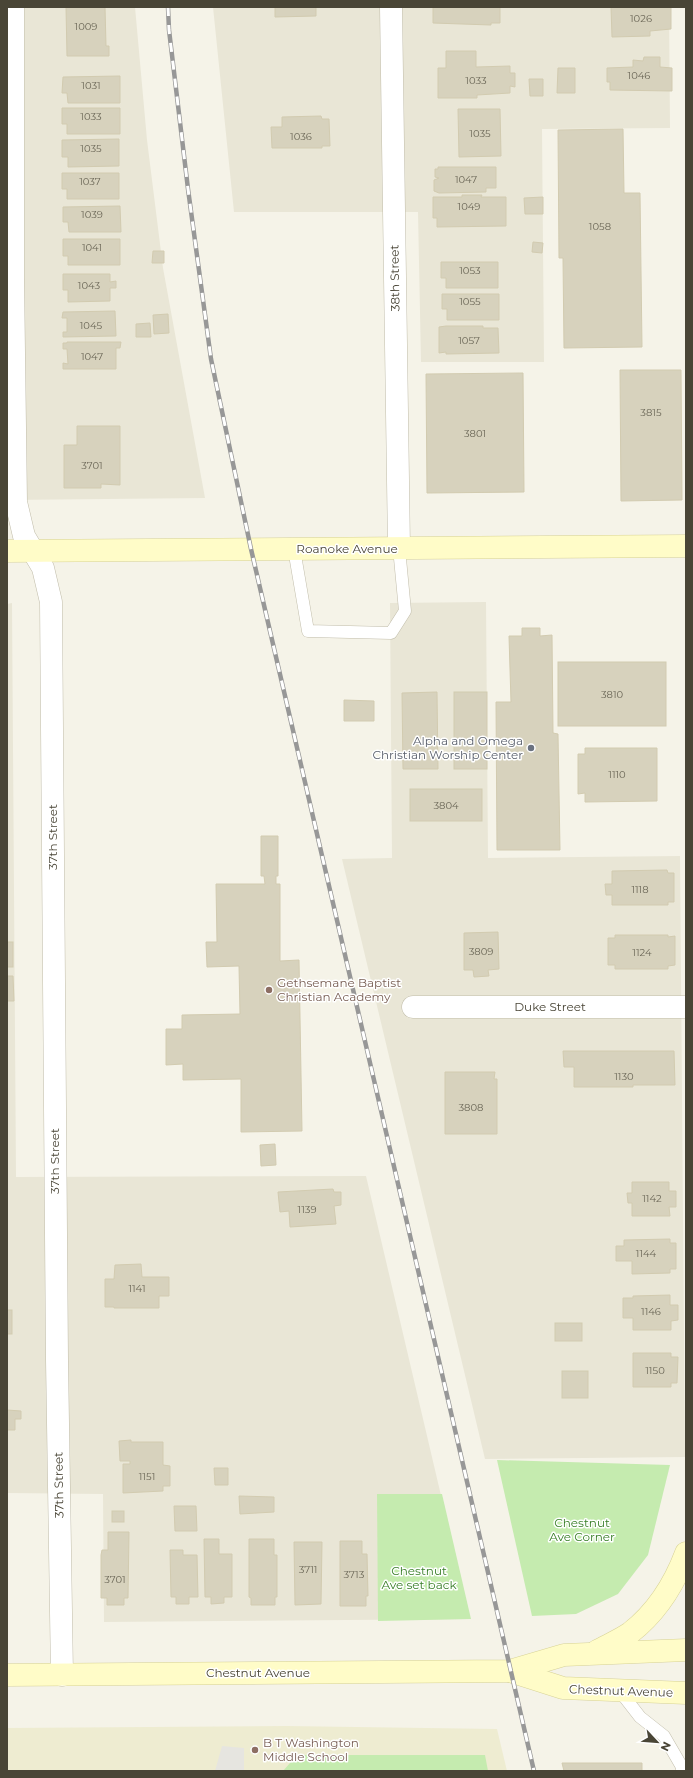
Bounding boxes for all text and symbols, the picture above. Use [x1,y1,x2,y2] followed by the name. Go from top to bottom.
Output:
[630,12,652,25] house number: 1026
[75,20,97,33] house number: 1009
[628,69,650,82] house number: 1046
[465,74,487,87] house number: 1033
[81,79,101,92] house number: 1031
[80,110,102,123] house number: 1033
[469,127,491,140] house number: 1035
[290,130,312,143] house number: 1036
[80,142,102,155] house number: 1035
[455,173,477,186] house number: 1047
[79,175,101,188] house number: 1037
[458,200,480,213] house number: 1049
[81,208,103,221] house number: 1039
[589,220,611,233] house number: 1058
[82,241,102,254] house number: 1041
[386,244,403,312] street label: 38th Street
[459,264,481,277] house number: 1053
[78,279,101,292] house number: 1043
[459,295,481,308] house number: 1055
[80,319,103,332] house number: 1045
[458,334,480,347] house number: 1057
[81,350,103,363] house number: 1047
[640,406,662,419] house number: 3815
[464,427,486,440] house number: 3801
[81,459,103,472] house number: 3701
[296,541,398,556] street label: Roanoke Avenue
[601,688,624,701] house number: 3810
[372,733,523,762] place label: Alpha and Omega Christian Worship Center
[526,743,536,753] marker: Alpha and Omega Christian Worship Center
[608,768,626,781] house number: 1110
[433,799,459,812] house number: 3804
[45,804,60,870] street label: 37th Street
[631,883,649,896] house number: 1118
[469,945,493,958] house number: 3809
[632,946,652,959] house number: 1124
[277,975,401,1004] place label: Gethsemane Baptist Christian Academy
[264,985,274,995] marker: Gethsemane Baptist Christian Academy
[514,999,586,1014] street label: Duke Street
[614,1070,634,1083] house number: 1130
[458,1101,484,1114] house number: 3808
[47,1128,62,1194] street label: 37th Street
[642,1192,662,1205] house number: 1142
[298,1203,316,1216] house number: 1139
[636,1247,657,1260] house number: 1144
[128,1282,146,1295] house number: 1141
[641,1305,661,1318] house number: 1146
[645,1364,665,1377] house number: 1150
[50,1452,67,1518] street label: 37th Street
[139,1470,155,1483] house number: 1151
[549,1515,615,1544] park label: Chestnut Ave Corner
[299,1563,317,1576] house number: 3711
[381,1563,457,1592] park label: Chestnut Ave set back
[344,1568,365,1581] house number: 3713
[104,1573,126,1586] house number: 3701
[206,1665,310,1680] street label: Chestnut Avenue
[569,1681,673,1700] street label: Chestnut Avenue
[637,1722,677,1762] north arrow
[263,1735,359,1764] place label: B T Washington Middle School
[658,1739,674,1753] text: N
[250,1745,260,1755] marker: B T Washington Middle School

